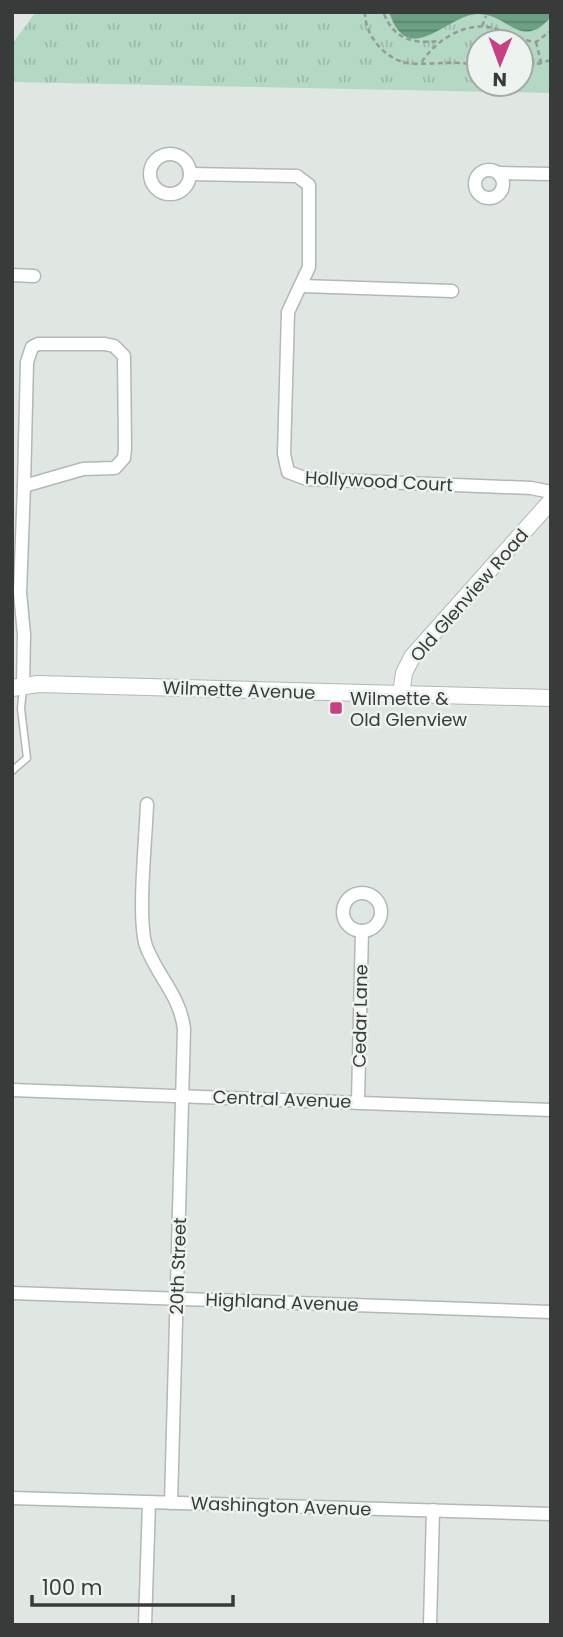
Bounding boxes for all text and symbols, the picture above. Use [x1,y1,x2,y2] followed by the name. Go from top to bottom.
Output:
[465,28,535,98] north arrow
[492,66,507,93] text: N
[304,465,454,497] street label: Hollywood Court
[404,523,534,667] street label: Old Glenview Road
[162,675,316,705] street label: Wilmette Avenue
[350,686,467,732] place label: Wilmette & Old Glenview
[328,700,344,716] marker: Wilmette & Old Glenview
[347,964,373,1068] street label: Cedar Lane
[212,1084,352,1114] street label: Central Avenue
[164,1217,192,1315] street label: 20th Street
[205,1287,359,1317] street label: Highland Avenue
[190,1490,372,1522] street label: Washington Avenue
[32,1564,233,1608] scale bar
[42,1573,102,1602] text: 100 m

